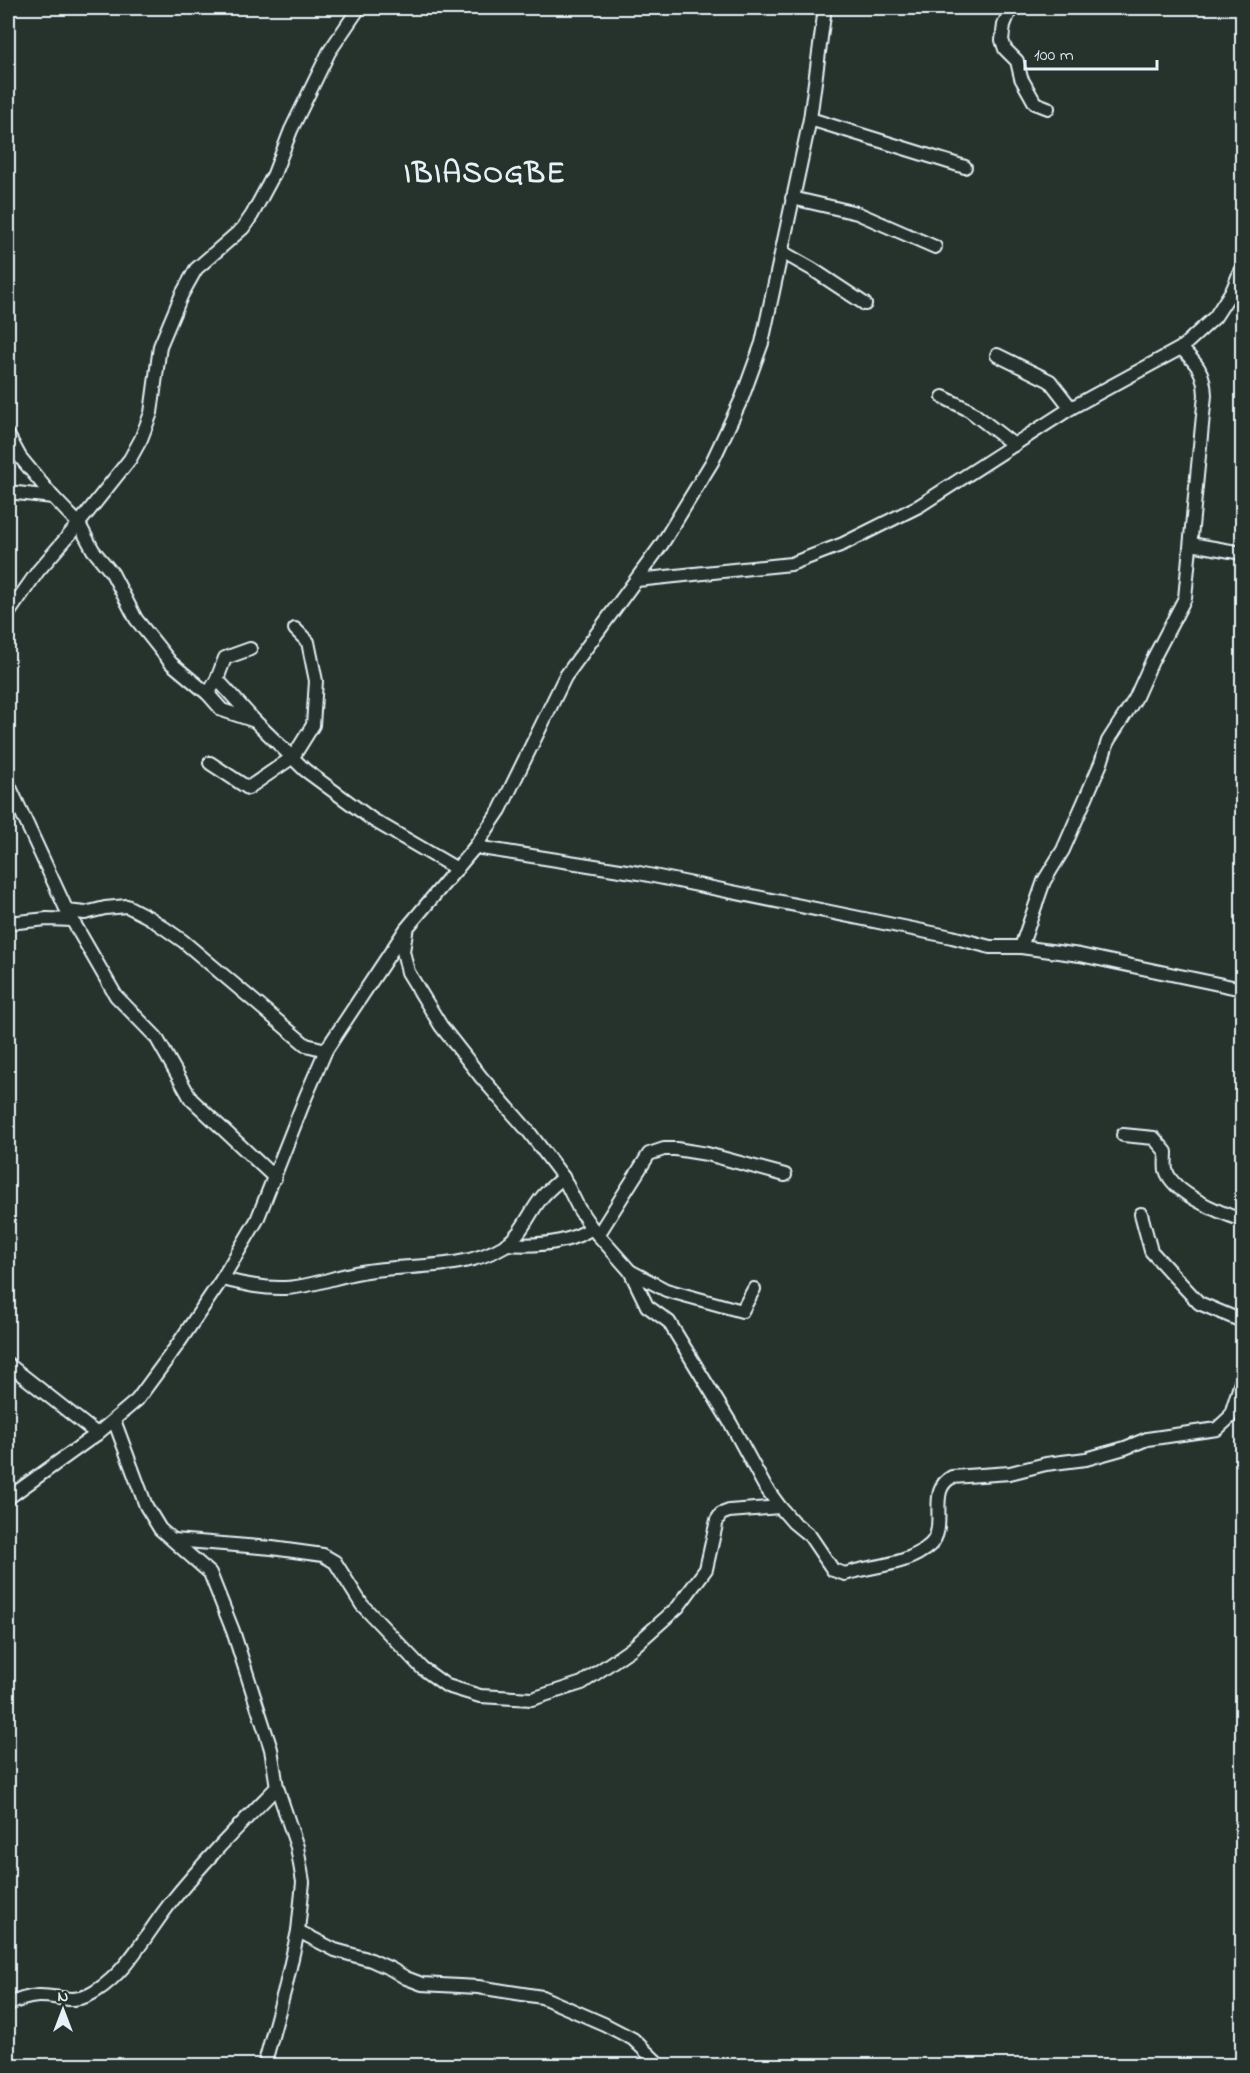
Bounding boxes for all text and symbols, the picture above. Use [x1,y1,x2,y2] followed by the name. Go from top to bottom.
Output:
[1025,33,1157,71] scale bar
[1034,43,1074,69] text: 100 m
[404,153,566,197] district label: IBIASOGBE
[33,1980,93,2040] north arrow
[58,1985,69,2009] text: N

